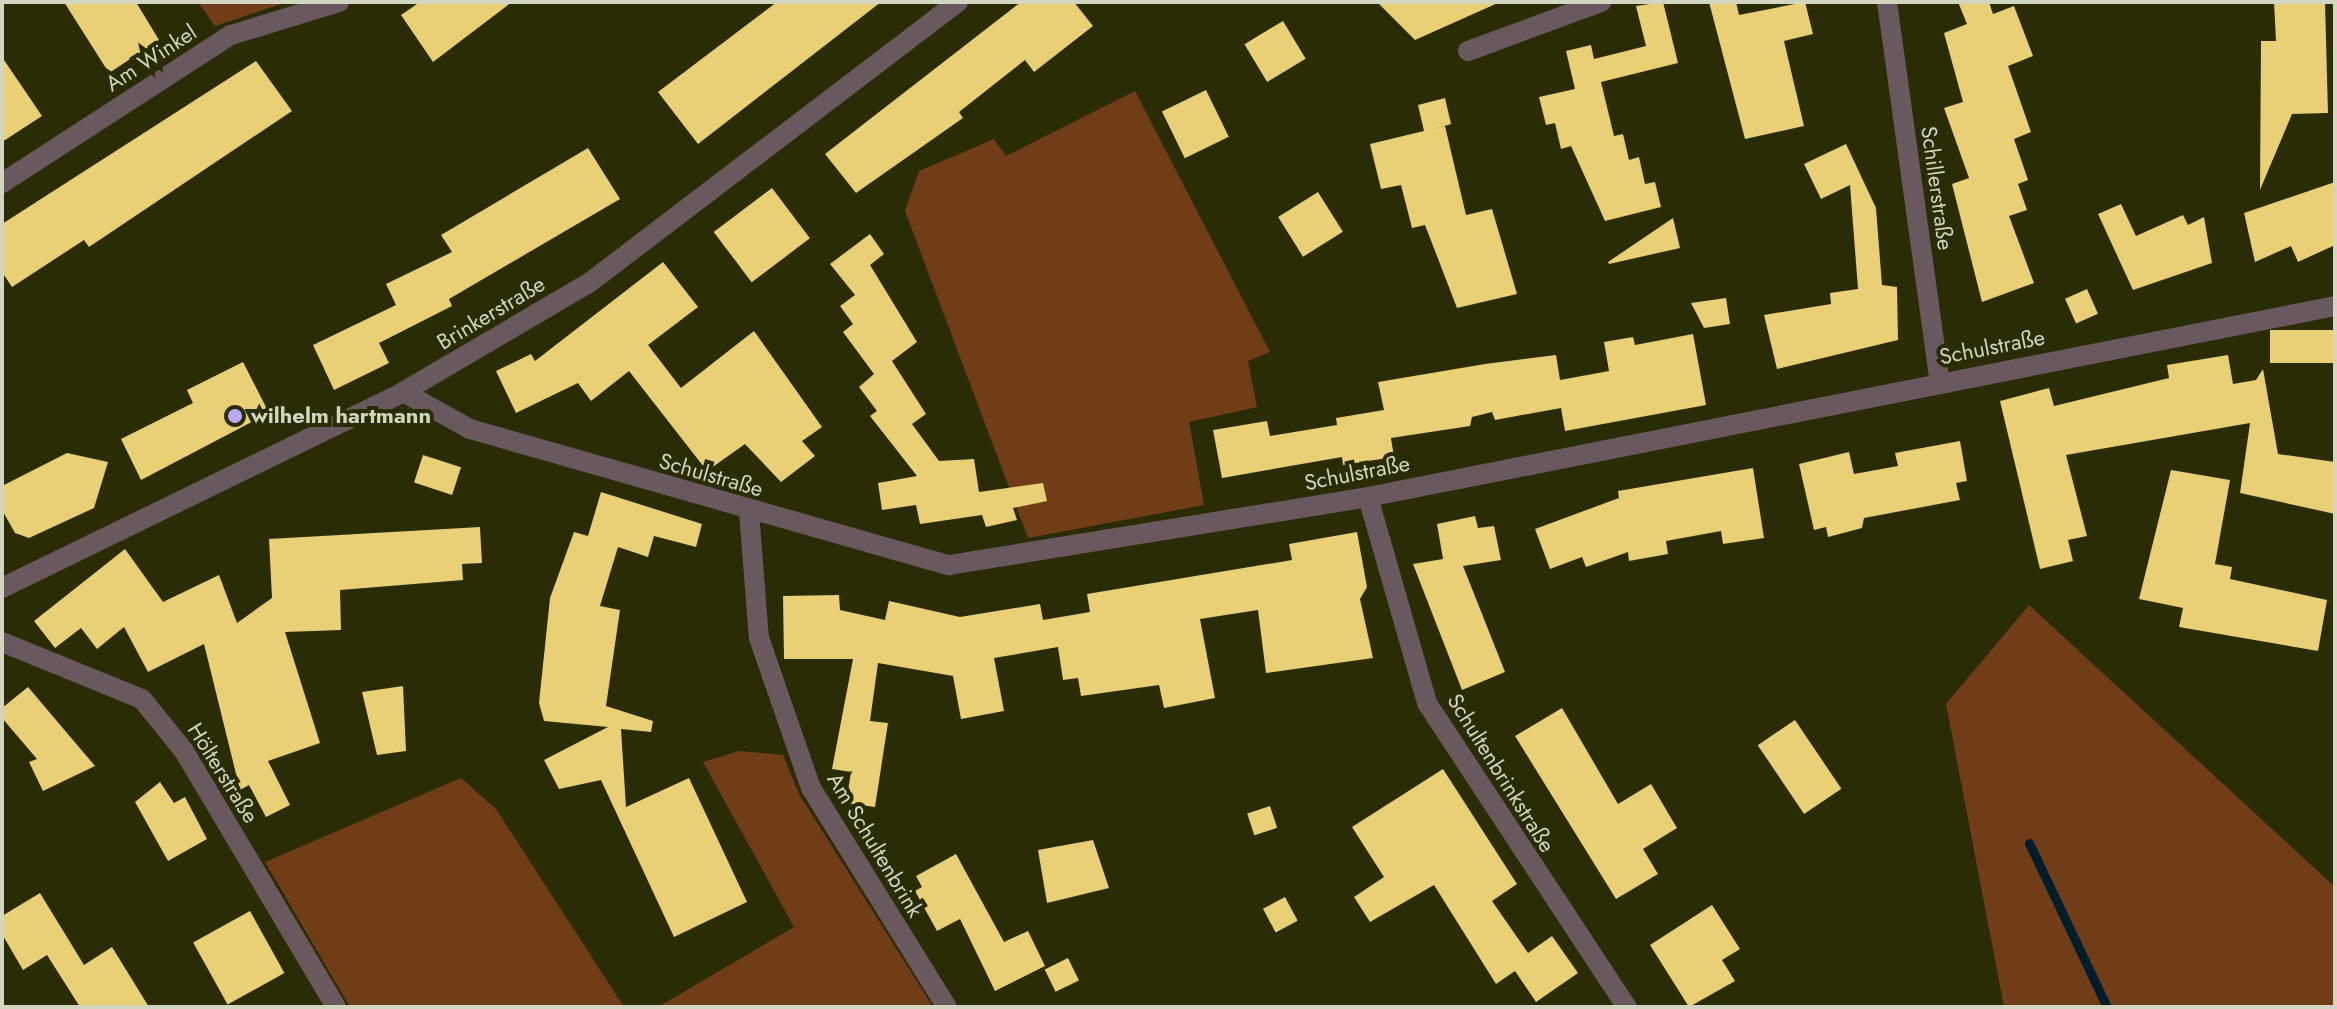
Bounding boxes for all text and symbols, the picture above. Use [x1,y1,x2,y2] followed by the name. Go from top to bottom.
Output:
[101,19,201,97] street label: Am Winkel
[1915,124,1959,252] street label: Schillerstraße
[432,270,550,356] street label: Brinkerstraße
[1937,324,2047,370] street label: Schulstraße
[251,403,431,429] place label: wilhelm hartmann
[226,407,244,425] marker: wilhelm hartmann
[656,448,766,502] street label: Schulstraße
[1302,450,1412,496] street label: Schulstraße
[1442,689,1560,857] street label: Schultenbrinkstraße
[182,718,264,828] street label: Hölterstraße
[821,768,929,922] street label: Am Schultenbrink

